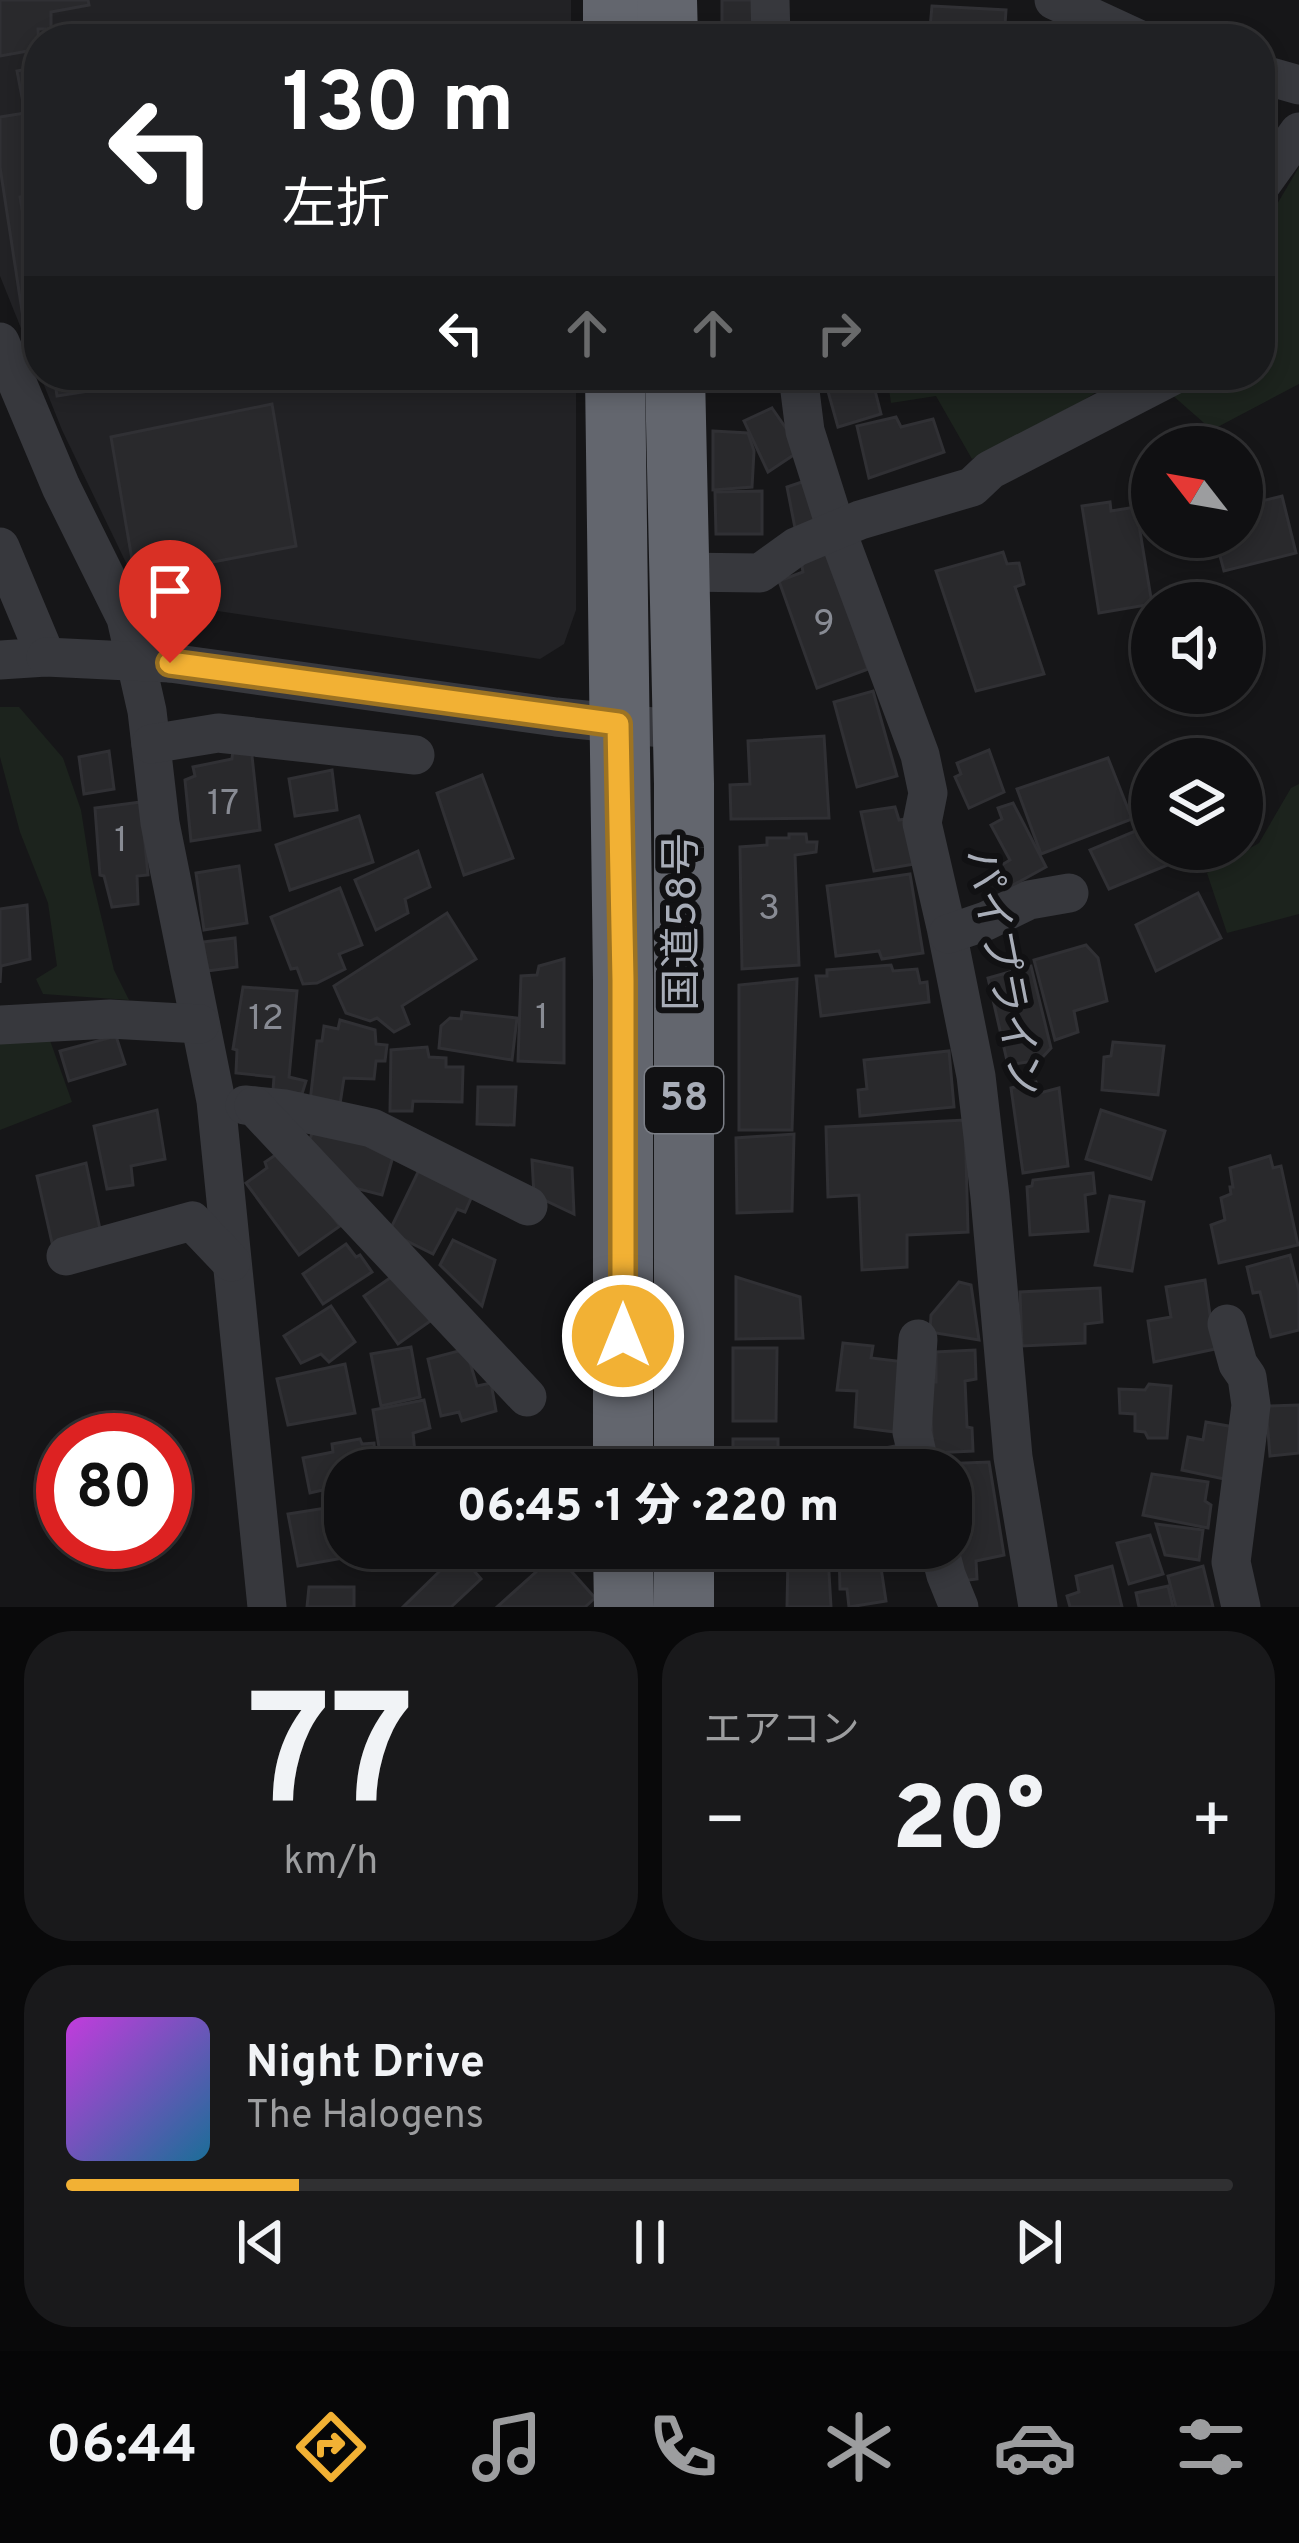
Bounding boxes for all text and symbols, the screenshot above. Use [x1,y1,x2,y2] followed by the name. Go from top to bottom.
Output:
[282,55,514,161] text: 130 m
[84,72,240,228] icon: left
[282,174,390,243] text: 左折
[428,300,494,366] icon: left
[554,300,620,366] icon: ahead
[680,300,746,366] icon: ahead
[806,300,872,366] icon: right
[1131,426,1263,558] north arrow
[1131,426,1263,870] map controls
[119,540,221,663] pin
[137,558,203,624] icon: arrive
[1131,582,1263,714] button: sound
[813,602,835,648] house number: 9
[1131,738,1263,870] button: layers
[207,782,239,828] house number: 17
[114,819,128,865] house number: 1
[658,833,711,1011] street label: 国道58号
[951,844,1051,1102] street label: パイプライン
[758,887,780,933] house number: 3
[535,996,549,1042] house number: 1
[248,997,284,1043] house number: 12
[645,1067,723,1133] road number: 58
[560,1273,686,1399] position arrow
[36,1413,192,1569] speed limit sign: 80
[457,1480,839,1537] text: 06:45 · 1 分 · 220 m
[247,1662,414,1860] text: 77
[704,1708,860,1757] text: エアコン
[892,1768,1044,1881] text: 20°
[704,1783,746,1866] text: −
[1190,1783,1233,1866] text: +
[283,1839,378,1888] text: km/h
[246,2036,485,2093] text: Night Drive
[246,2093,484,2142] text: The Halogens
[228,2209,294,2275] icon: previous
[617,2209,683,2275] icon: pause
[1006,2209,1072,2275] icon: next
[289,2405,373,2489] icon: directions
[465,2405,549,2489] icon: music
[641,2405,725,2489] icon: phone
[817,2405,901,2489] icon: climate
[993,2405,1077,2489] icon: car
[1169,2405,1253,2489] icon: filters
[46,2413,197,2482] text: 06:44

